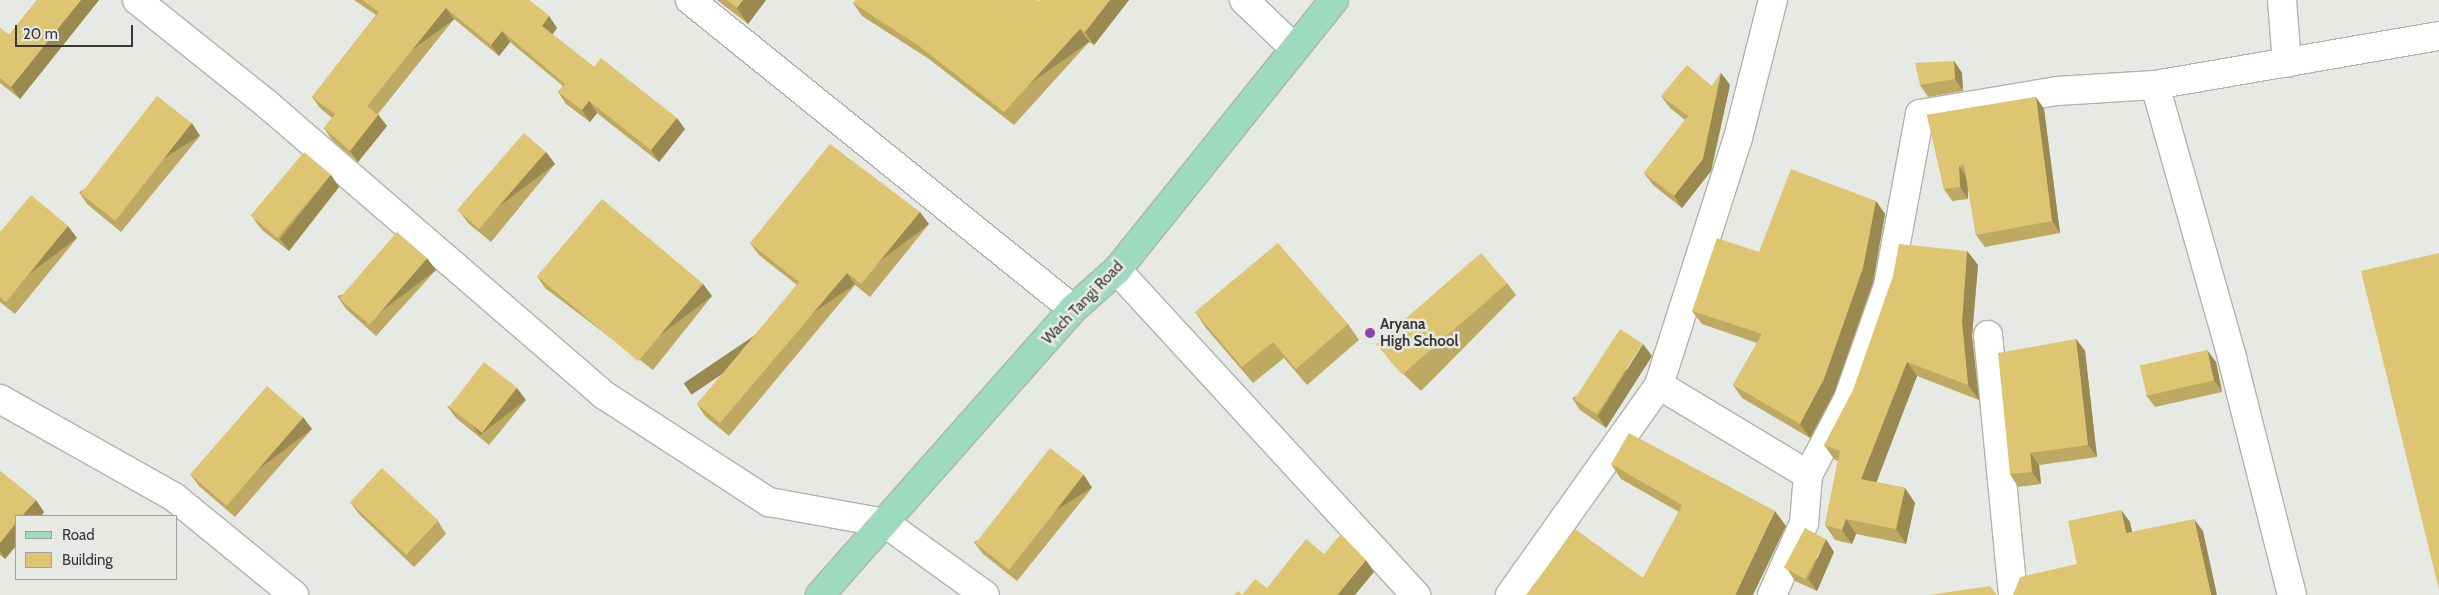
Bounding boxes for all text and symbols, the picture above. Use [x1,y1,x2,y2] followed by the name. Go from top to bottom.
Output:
[18,15,135,47] scale bar
[23,25,58,43] text: 20 m
[1039,258,1127,348] street label: Wach Tangi Road
[1380,315,1458,350] place label: Aryana High School
[1364,327,1376,339] marker: Aryana High School
[15,515,178,580] legend
[62,526,95,544] text: Road
[62,551,113,569] text: Building

